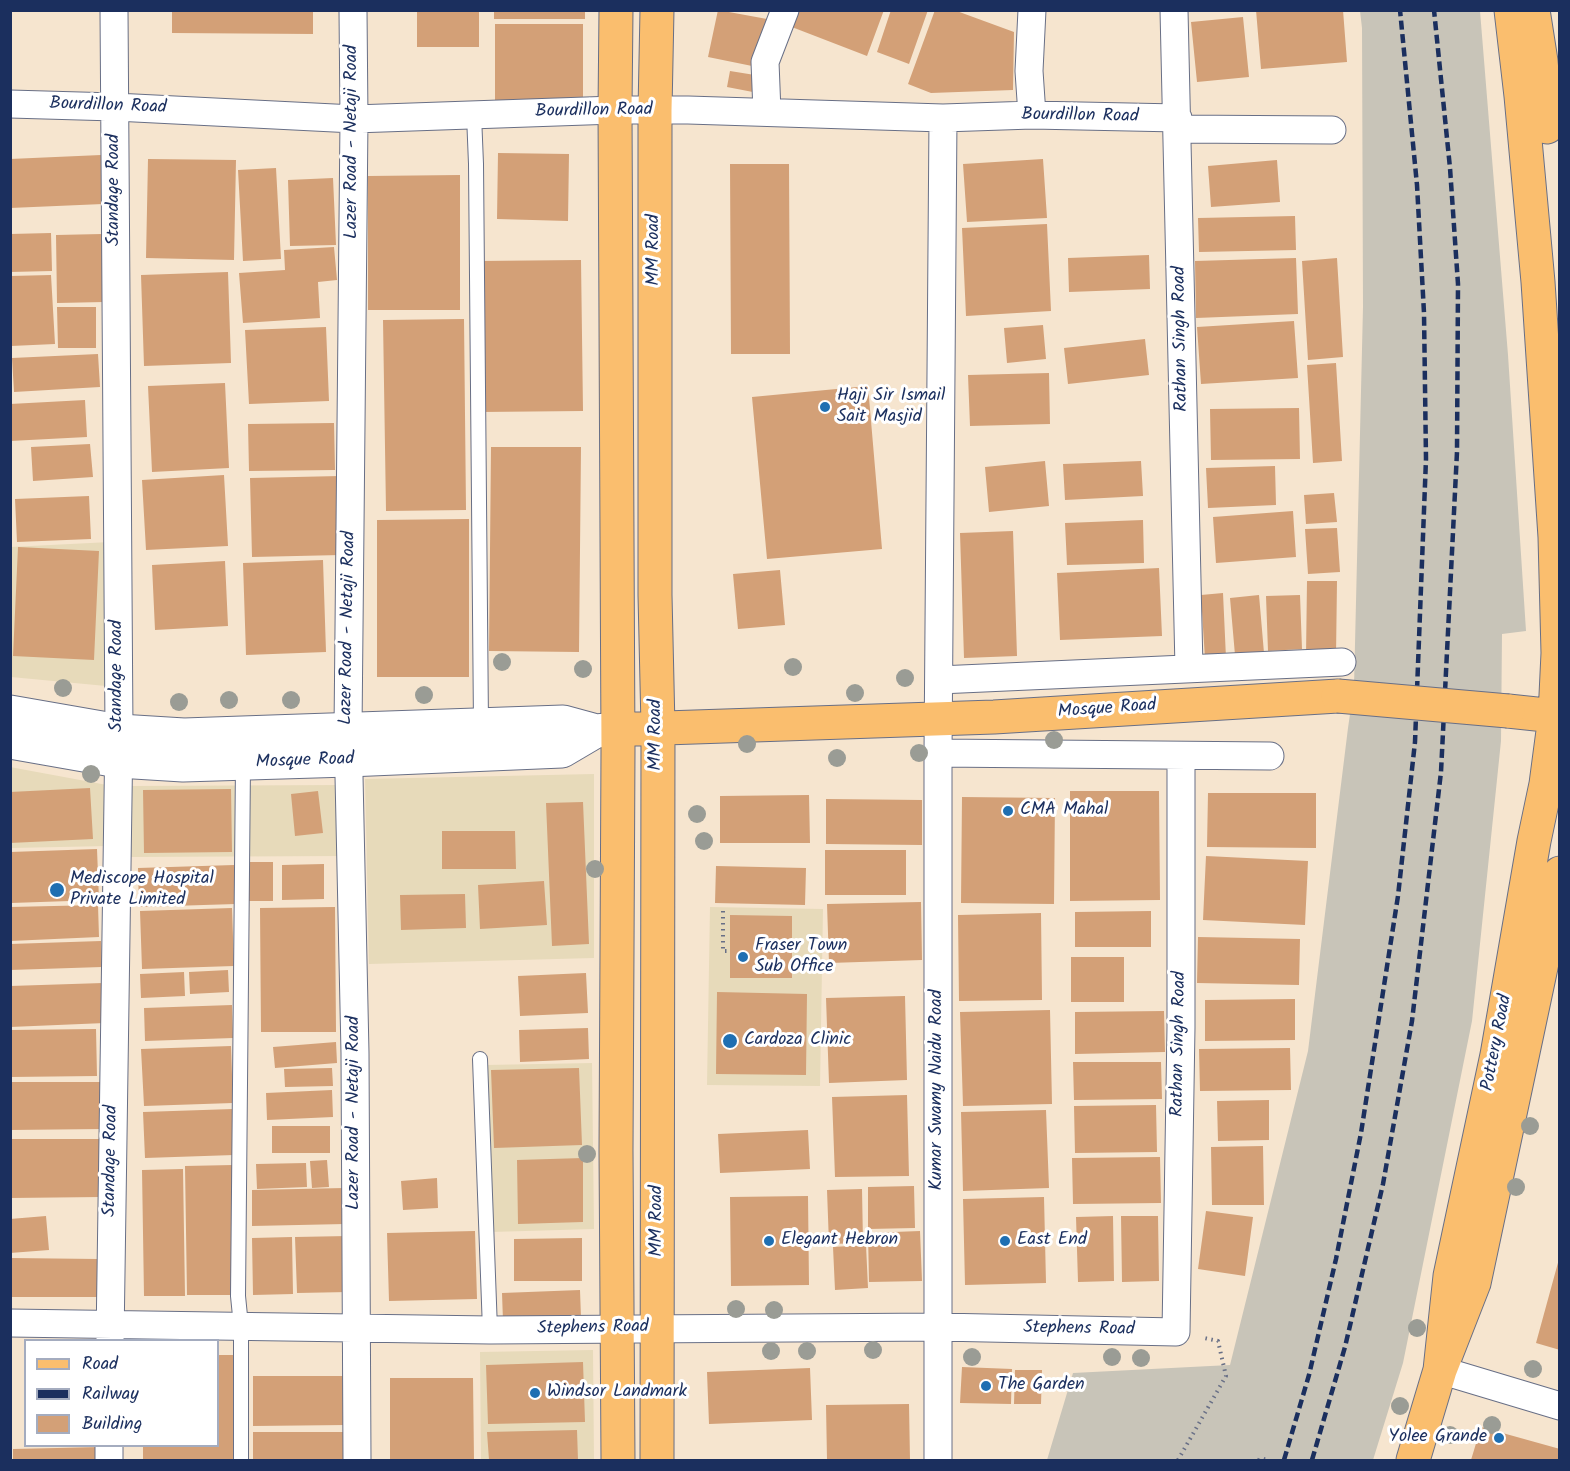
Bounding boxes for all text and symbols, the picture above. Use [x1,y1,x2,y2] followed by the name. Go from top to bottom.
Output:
[342,45,364,239] street label: Lazer Road - Netaji Road
[49,94,167,120] street label: Bourdillon Road
[535,100,653,124] street label: Bourdillon Road
[1021,105,1139,129] street label: Bourdillon Road
[104,134,126,246] street label: Standage Road
[644,214,666,286] street label: MM Road
[1170,266,1194,412] street label: Rathan Singh Road
[837,386,945,428] place label: Haji Sir Ismail Sait Masjid
[818,400,832,414] marker: Haji Sir Ismail Sait Masjid
[337,531,361,725] street label: Lazer Road - Netaji Road
[107,620,129,732] street label: Standage Road
[1057,696,1157,724] street label: Mosque Road
[646,699,668,771] street label: MM Road
[255,749,355,775] street label: Mosque Road
[1020,800,1108,822] place label: CMA Mahal
[1001,804,1015,818] marker: CMA Mahal
[70,869,214,912] place label: Mediscope Hospital Private Limited
[48,881,66,899] marker: Mediscope Hospital Private Limited
[755,936,847,978] place label: Fraser Town Sub Office
[736,950,750,964] marker: Fraser Town Sub Office
[1168,971,1192,1117] street label: Rathan Singh Road
[927,989,949,1191] street label: Kumar Swamy Naidu Road
[1478,993,1518,1093] street label: Pottery Road
[344,1016,366,1210] street label: Lazer Road - Netaji Road
[744,1030,851,1052] place label: Cardoza Clinic
[721,1032,739,1050] marker: Cardoza Clinic
[100,1105,124,1217] street label: Standage Road
[647,1185,669,1257] street label: MM Road
[781,1230,898,1252] place label: Elegant Hebron
[1017,1230,1087,1252] place label: East End
[762,1234,776,1248] marker: Elegant Hebron
[998,1234,1012,1248] marker: East End
[537,1317,649,1341] street label: Stephens Road
[1023,1318,1135,1342] street label: Stephens Road
[24,1339,219,1447] legend
[82,1350,118,1379] text: Road
[998,1375,1085,1397] place label: The Garden
[979,1379,993,1393] marker: The Garden
[82,1380,139,1409] text: Railway
[547,1382,687,1404] place label: Windsor Landmark
[528,1386,542,1400] marker: Windsor Landmark
[82,1410,142,1439] text: Building
[1389,1427,1487,1449] place label: Yolee Grande
[1492,1431,1506,1445] marker: Yolee Grande

